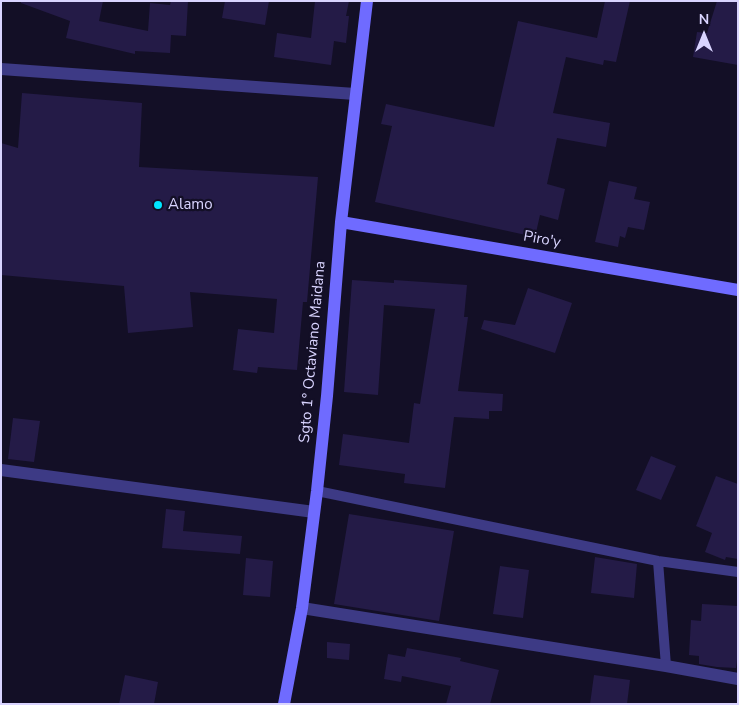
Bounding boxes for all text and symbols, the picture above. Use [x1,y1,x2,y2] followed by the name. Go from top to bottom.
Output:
[679,10,729,60] north arrow
[699,10,709,29] text: N
[168,196,213,214] place label: Alamo
[152,199,164,211] marker: Alamo
[522,228,562,252] street label: Piro'y
[296,260,330,444] street label: Sgto 1° Octaviano Maidana

